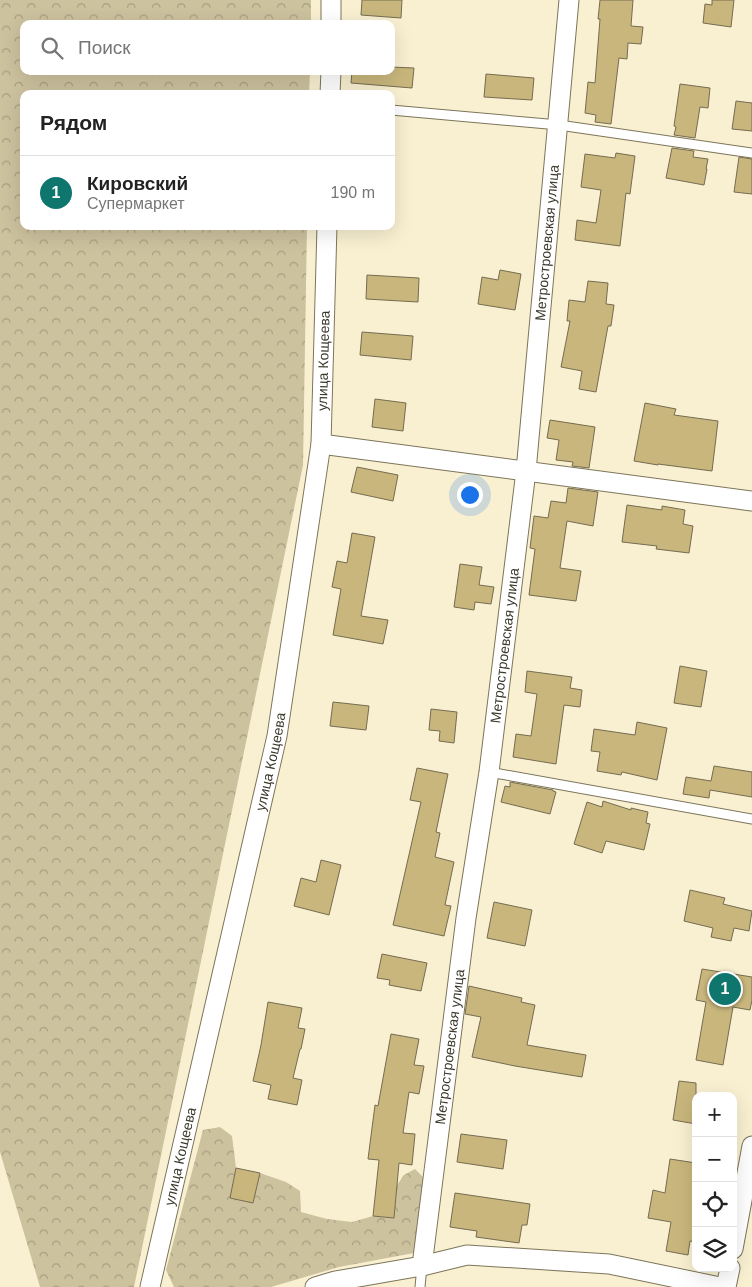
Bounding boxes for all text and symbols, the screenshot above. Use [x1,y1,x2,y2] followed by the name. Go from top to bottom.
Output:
[20,20,395,75] search box
[38,34,66,62] icon: search
[78,37,131,58] text: Поиск
[40,111,107,134] text: Рядом
[532,164,562,321] street label: Метростроевская улица
[87,173,188,194] text: Кировский
[52,184,60,201] text: 1
[331,184,375,201] text: 190 m
[87,195,185,212] text: Супермаркет
[314,310,333,411] street label: улица Кощеева
[457,482,483,508] your location
[487,567,522,724] street label: Метростроевская улица
[252,711,288,812] street label: улица Кощеева
[432,968,468,1125] street label: Метростроевская улица
[709,970,741,1008] pin: 1
[692,1092,737,1272] map controls
[692,1092,737,1137] button: +
[161,1106,199,1207] street label: улица Кощеева
[692,1137,737,1182] button: −
[692,1182,737,1227] button: locate
[692,1227,737,1272] button: layers

